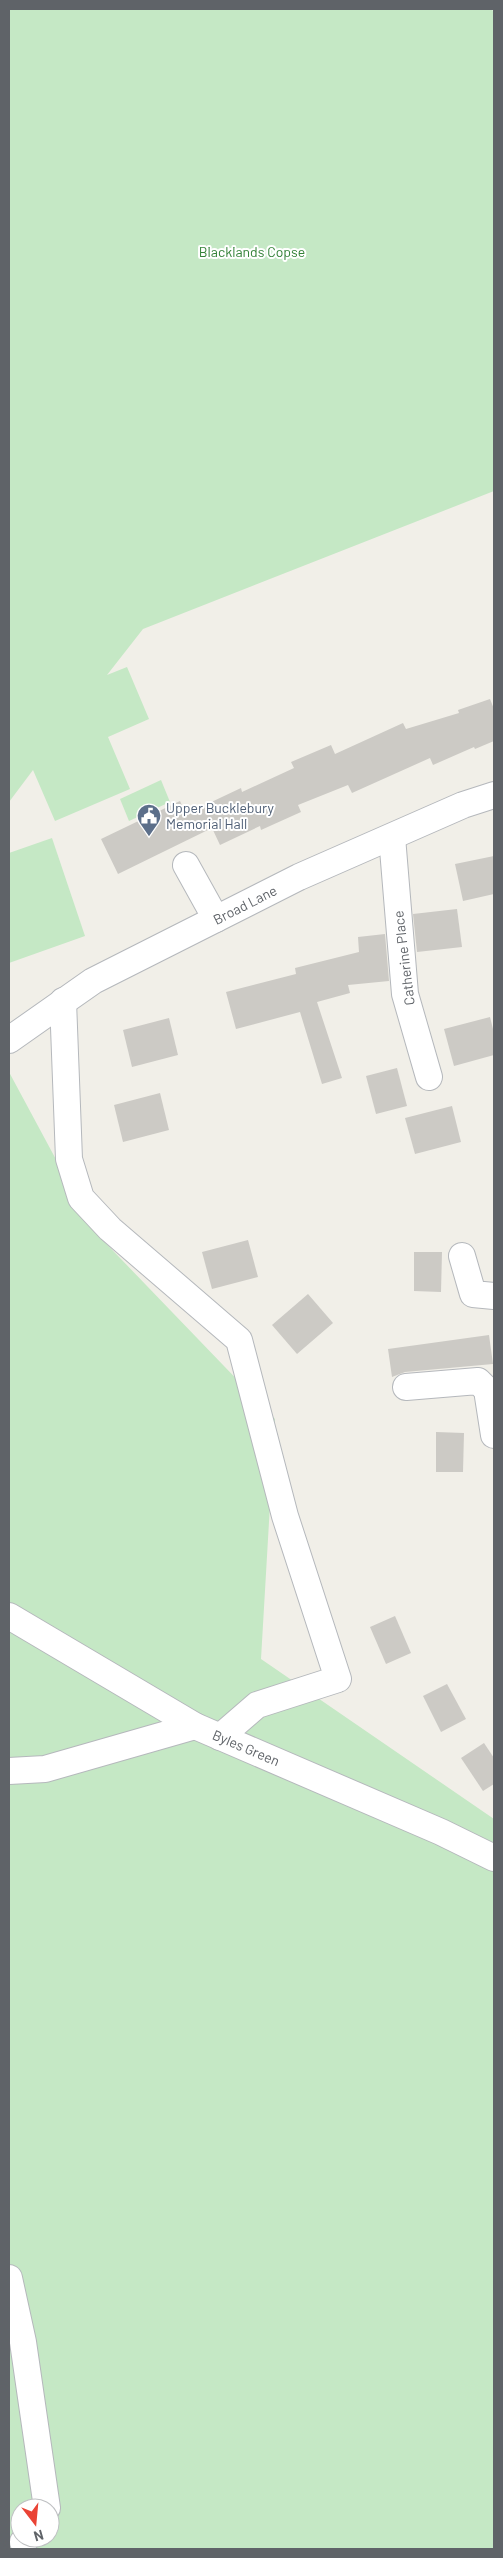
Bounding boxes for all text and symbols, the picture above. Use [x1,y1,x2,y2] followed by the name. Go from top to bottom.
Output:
[199,243,305,260] park label: Blacklands Copse
[166,799,274,832] place label: Upper Bucklebury Memorial Hall
[136,803,162,837] public building icon: Upper Bucklebury Memorial Hall
[210,881,279,928] street label: Broad Lane
[389,910,418,1006] street label: Catherine Place
[210,1726,282,1769] street label: Byles Green
[10,2498,60,2548] north arrow
[32,2527,46,2545] text: N

